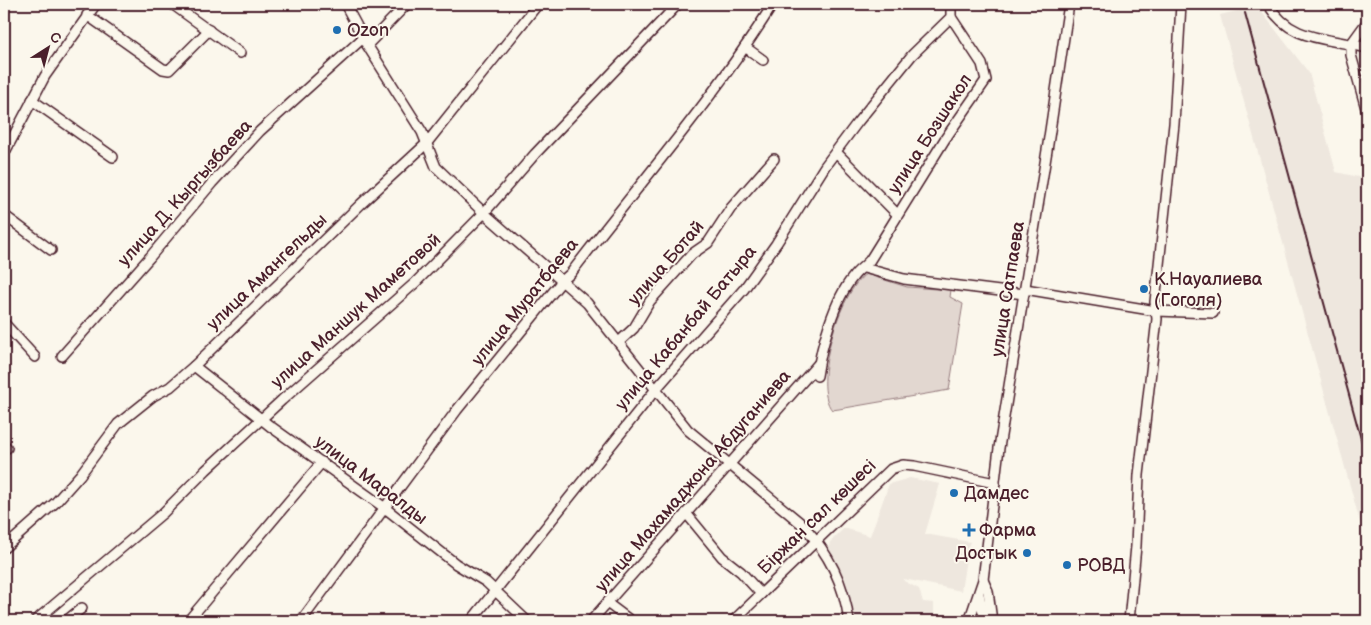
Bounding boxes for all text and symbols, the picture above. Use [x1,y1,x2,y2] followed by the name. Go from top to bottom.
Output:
[347,20,389,41] place label: Ozon
[22,22,72,72] north arrow
[331,24,343,36] marker: Ozon
[46,28,64,48] text: С
[884,70,976,198] street label: улица Бозшакол
[114,115,257,271] street label: улица Д. Кыргызбаева
[203,209,331,335] street label: улица Амангельды
[624,216,708,310] street label: улица Ботай
[987,219,1029,358] street label: улица Сатпаева
[267,229,445,393] street label: улица Маншук Маметовой
[467,234,583,370] street label: улица Муратбаева
[611,241,761,415] street label: улица Кабанбай Батыра
[1154,269,1263,311] place label: К.Науалиева (Гоголя)
[1138,283,1150,295] marker: К.Науалиева (Гоголя)
[591,365,795,596] street label: улица Махамаджона Абдуганиева
[311,431,431,529] street label: улица Маралды
[754,455,880,579] street label: Біржан сал көшесі
[964,483,1029,504] place label: Дамдес
[948,487,960,499] marker: Дамдес
[979,520,1037,541] place label: Фарма
[963,524,975,536] marker: Фарма
[955,543,1017,564] place label: Достык
[1021,547,1033,559] marker: Достык
[1077,555,1126,576] place label: РОВД
[1061,559,1073,571] marker: РОВД

